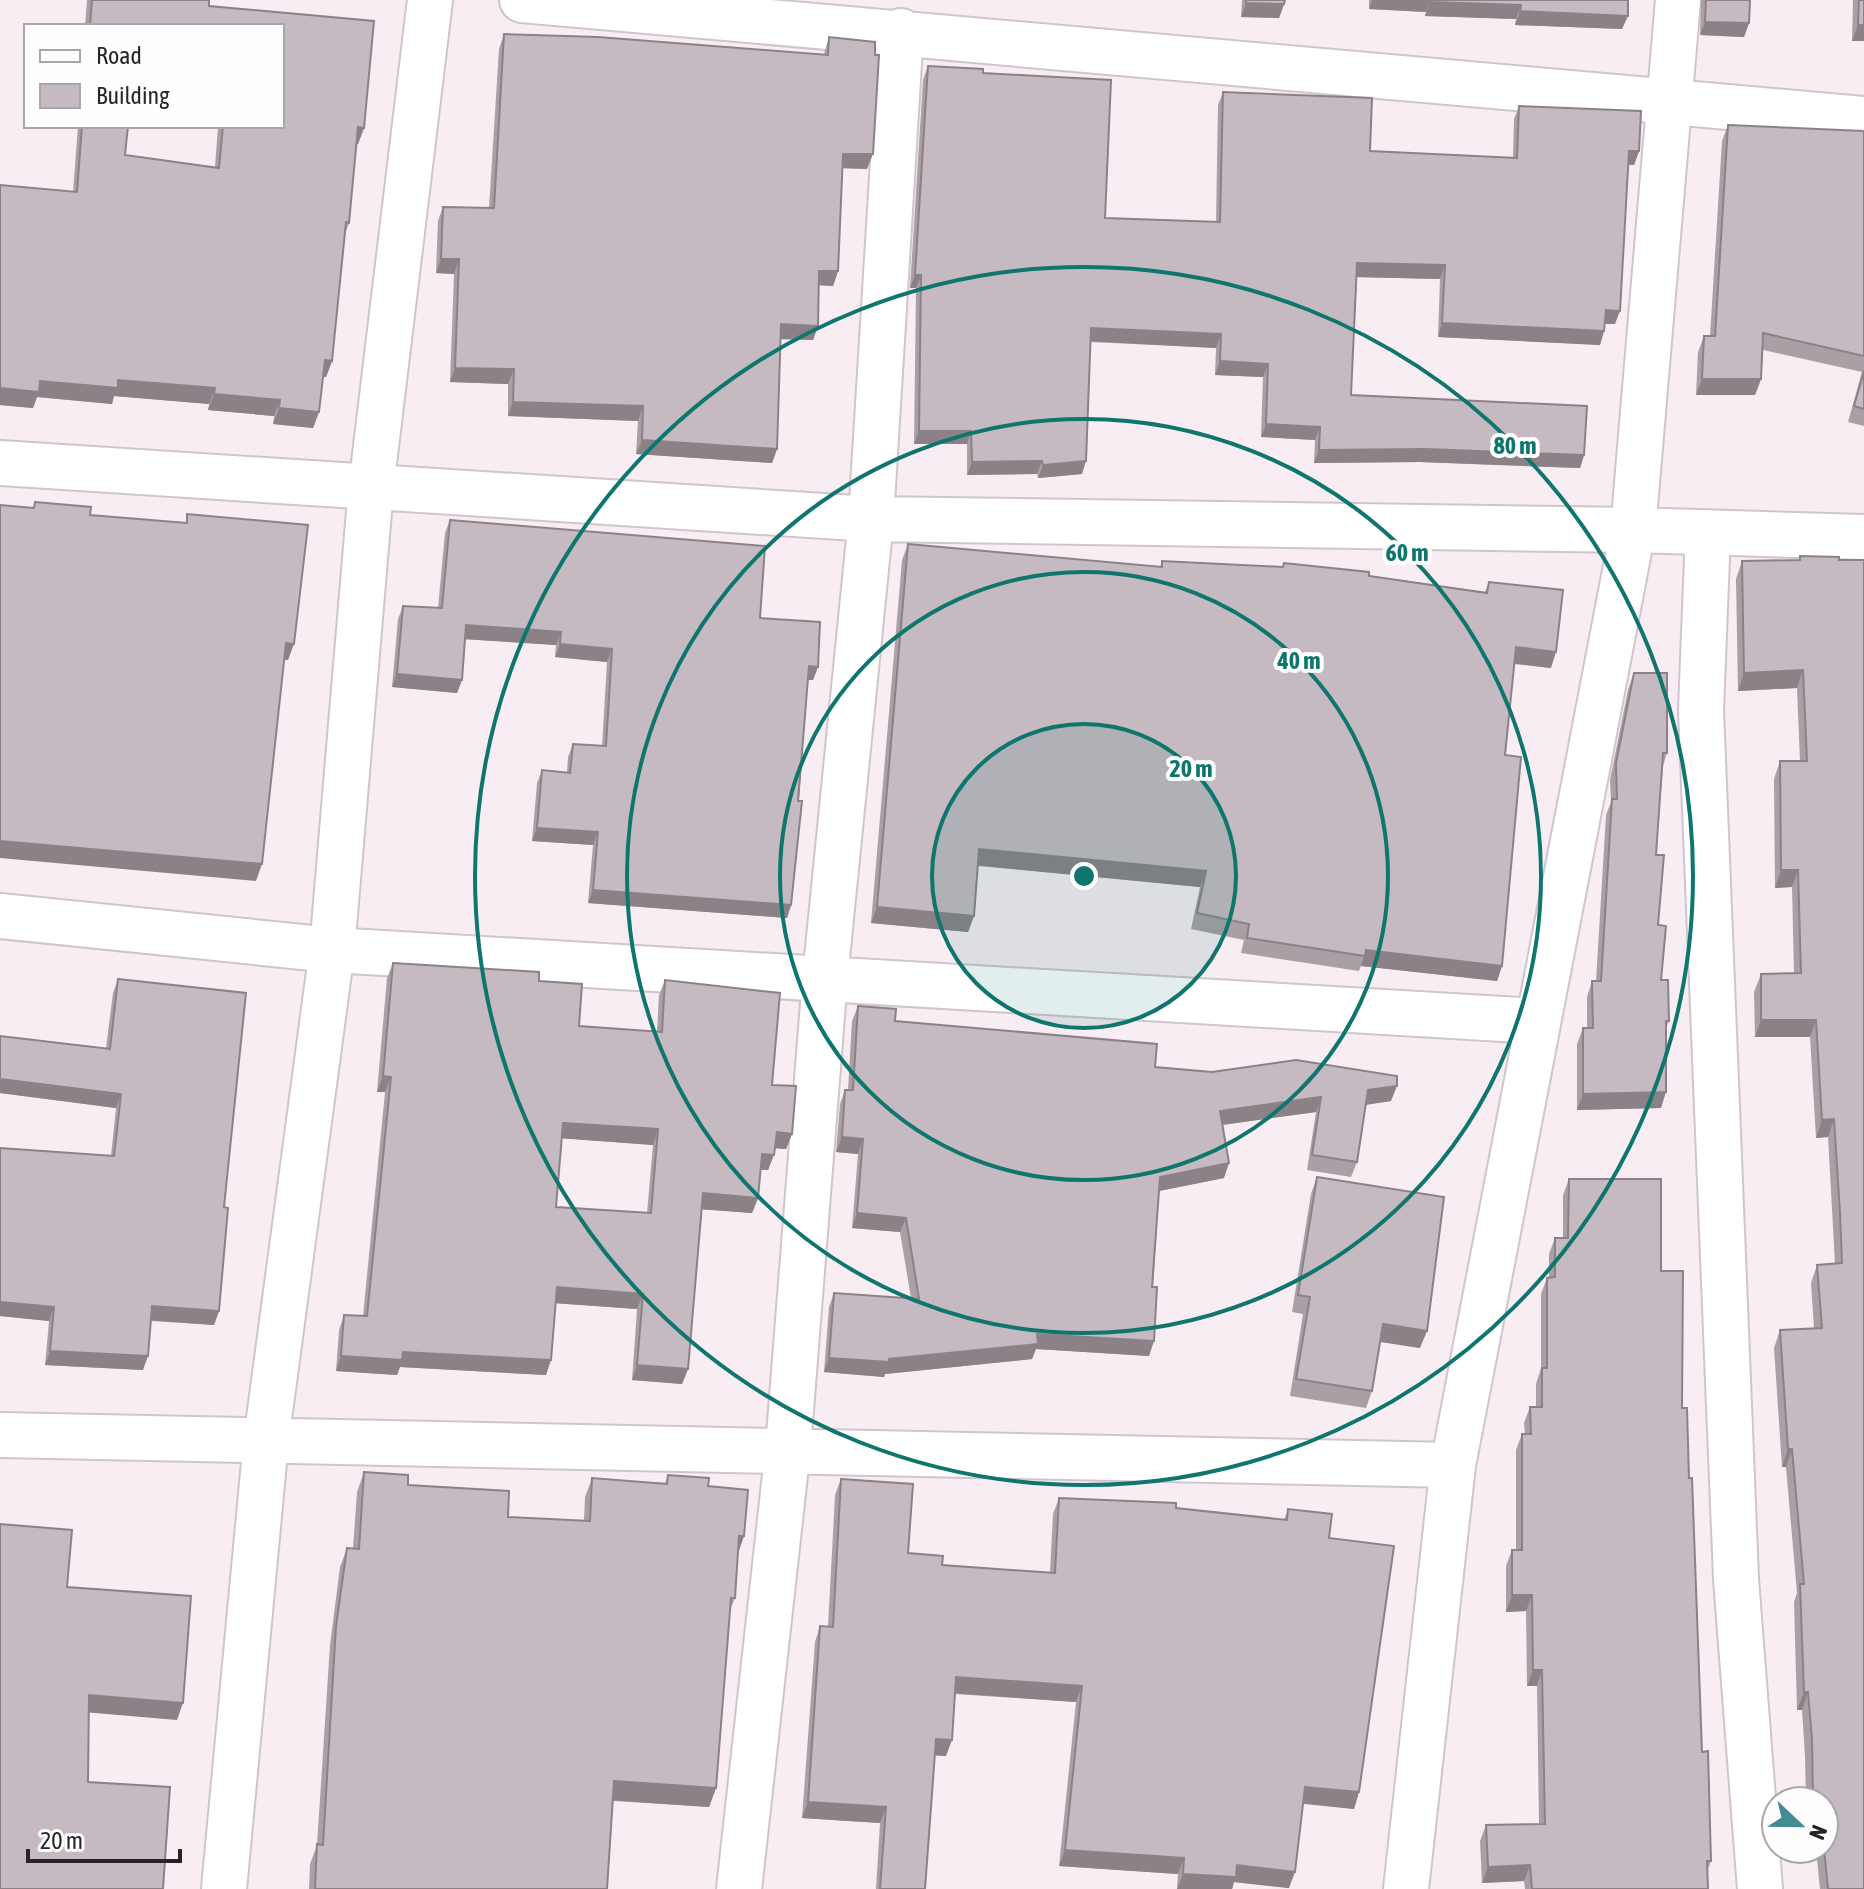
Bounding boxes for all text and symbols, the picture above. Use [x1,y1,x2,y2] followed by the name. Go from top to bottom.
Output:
[24,24,284,128] legend
[96,42,142,69] text: Road
[96,82,170,109] text: Building
[1493,432,1537,459] text: 80 m
[1385,539,1429,566] text: 60 m
[1276,647,1321,674] text: 40 m
[1169,755,1213,782] text: 20 m
[1070,862,1098,890] centre of rings
[1760,1785,1840,1865] north arrow
[28,1813,180,1863] scale bar
[1804,1822,1833,1843] text: N
[40,1827,83,1854] text: 20 m

